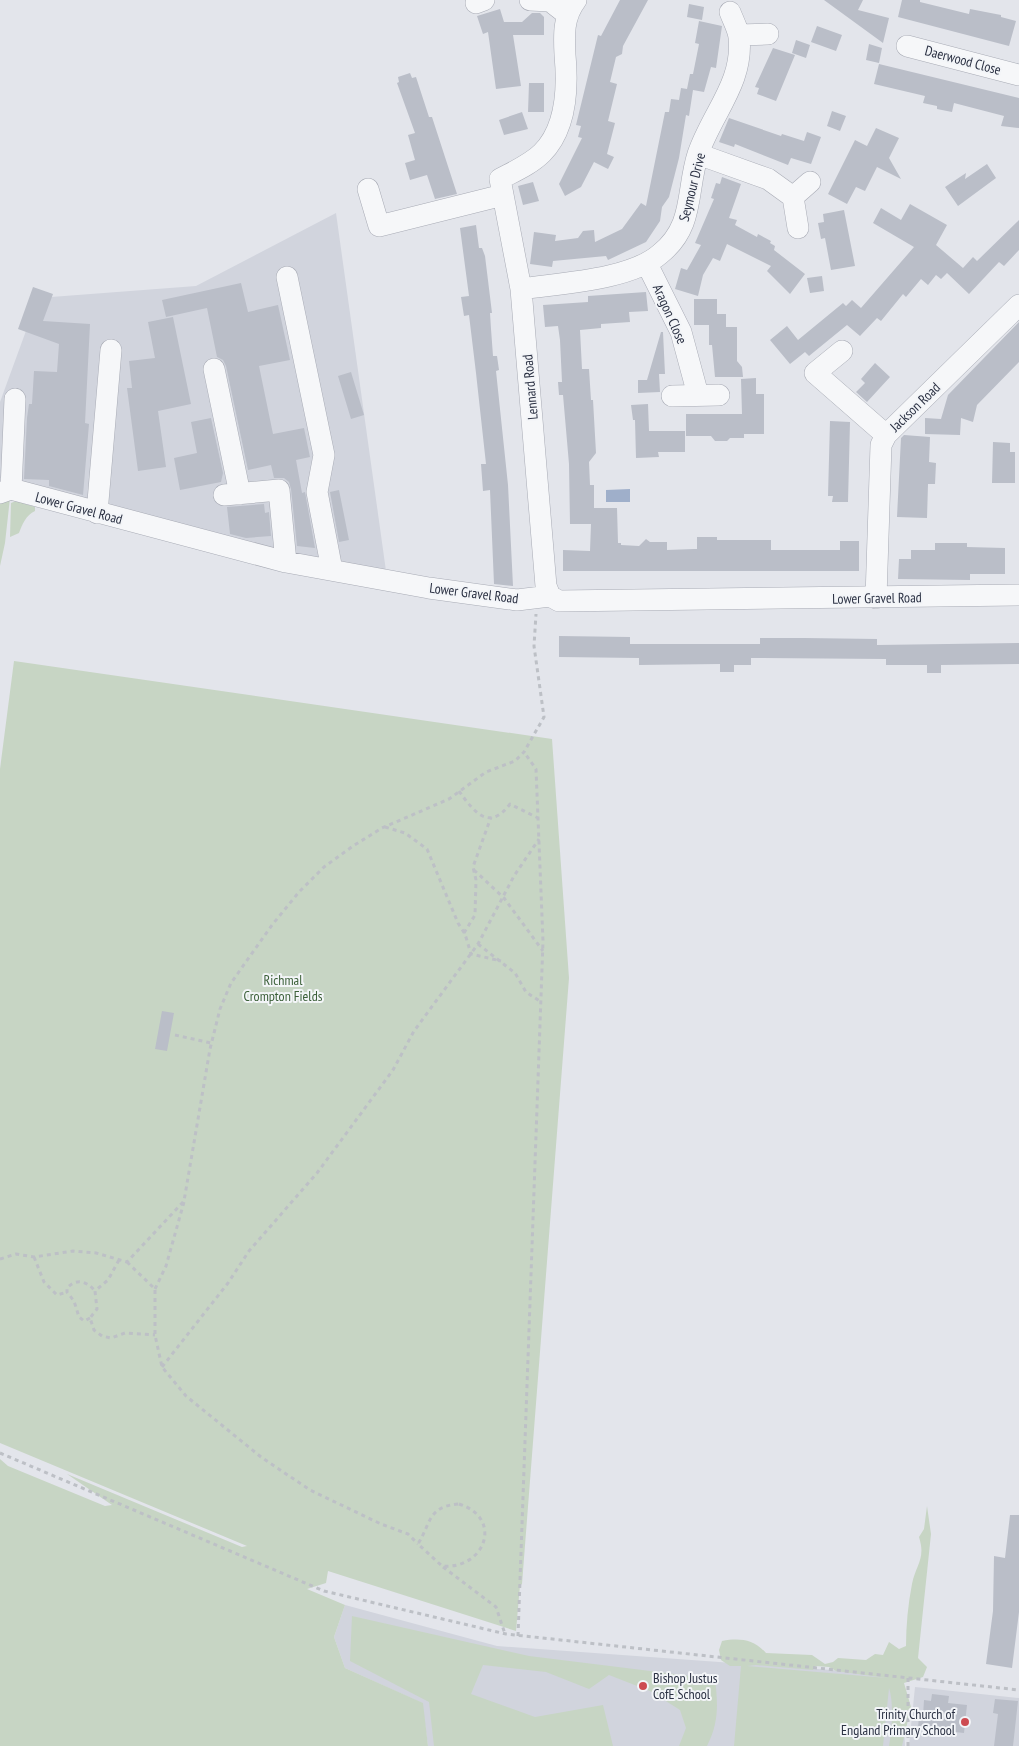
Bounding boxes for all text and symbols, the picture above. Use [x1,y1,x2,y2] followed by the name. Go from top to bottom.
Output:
[923,41,1003,79] street label: Daerwood Close
[675,151,709,223] street label: Seymour Drive
[649,281,691,347] street label: Aragon Close
[518,354,542,420] street label: Lennard Road
[885,379,944,436] street label: Jackson Road
[33,488,125,528] street label: Lower Gravel Road
[428,579,520,607] street label: Lower Gravel Road
[832,588,922,608] street label: Lower Gravel Road
[244,971,323,1005] park label: Richmal Crompton Fields
[653,1669,718,1703] place label: Bishop Justus CofE School
[637,1680,649,1692] marker: Bishop Justus CofE School
[841,1705,956,1739] place label: Trinity Church of England Primary School
[959,1716,971,1728] marker: Trinity Church of England Primary School

